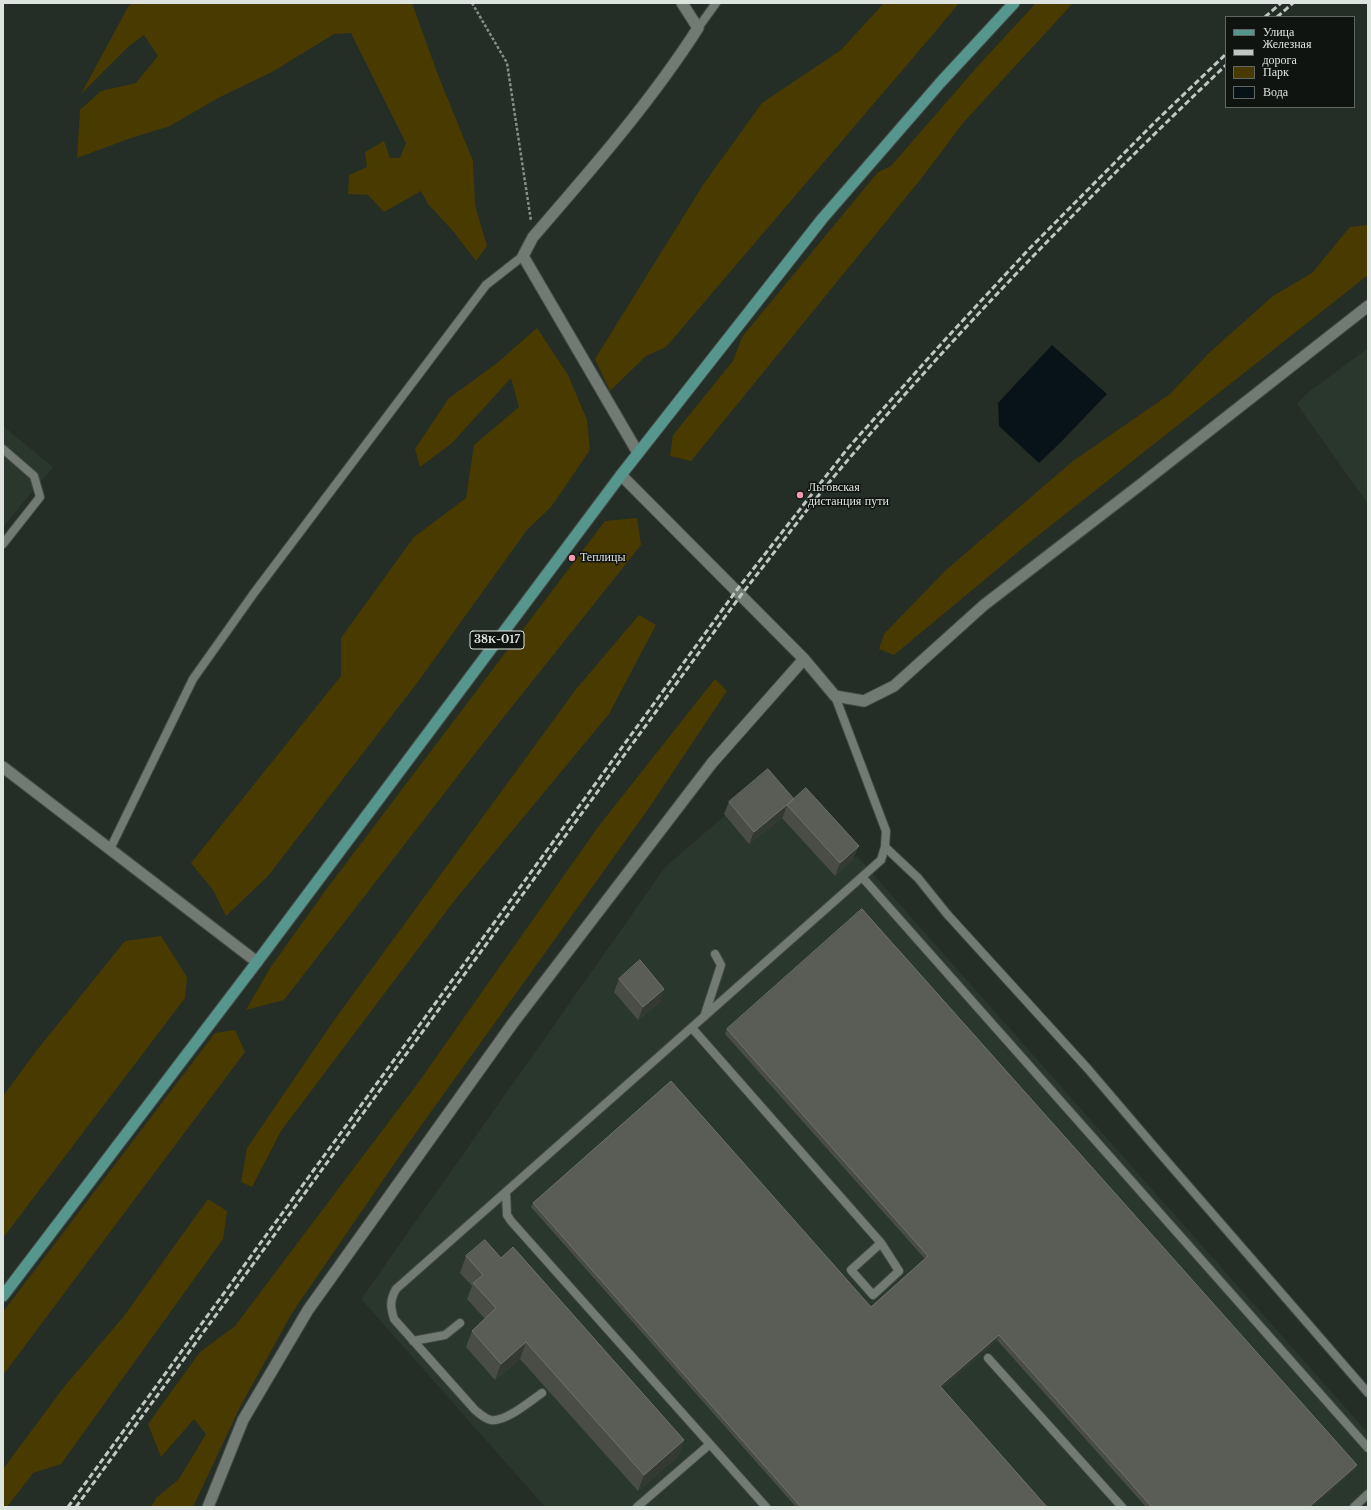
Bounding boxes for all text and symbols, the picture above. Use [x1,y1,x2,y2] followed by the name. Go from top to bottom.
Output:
[1225,16,1355,108] legend
[1263,24,1294,39] text: Улица
[1262,36,1311,67] text: Железная дорога
[1263,64,1289,79] text: Парк
[1263,84,1288,99] text: Вода
[808,481,889,509] place label: Льговская дистанция пути
[795,490,805,500] marker: Льговская дистанция пути
[580,551,626,565] place label: Теплицы
[567,553,577,563] marker: Теплицы
[470,631,524,649] road number: 38К-017

